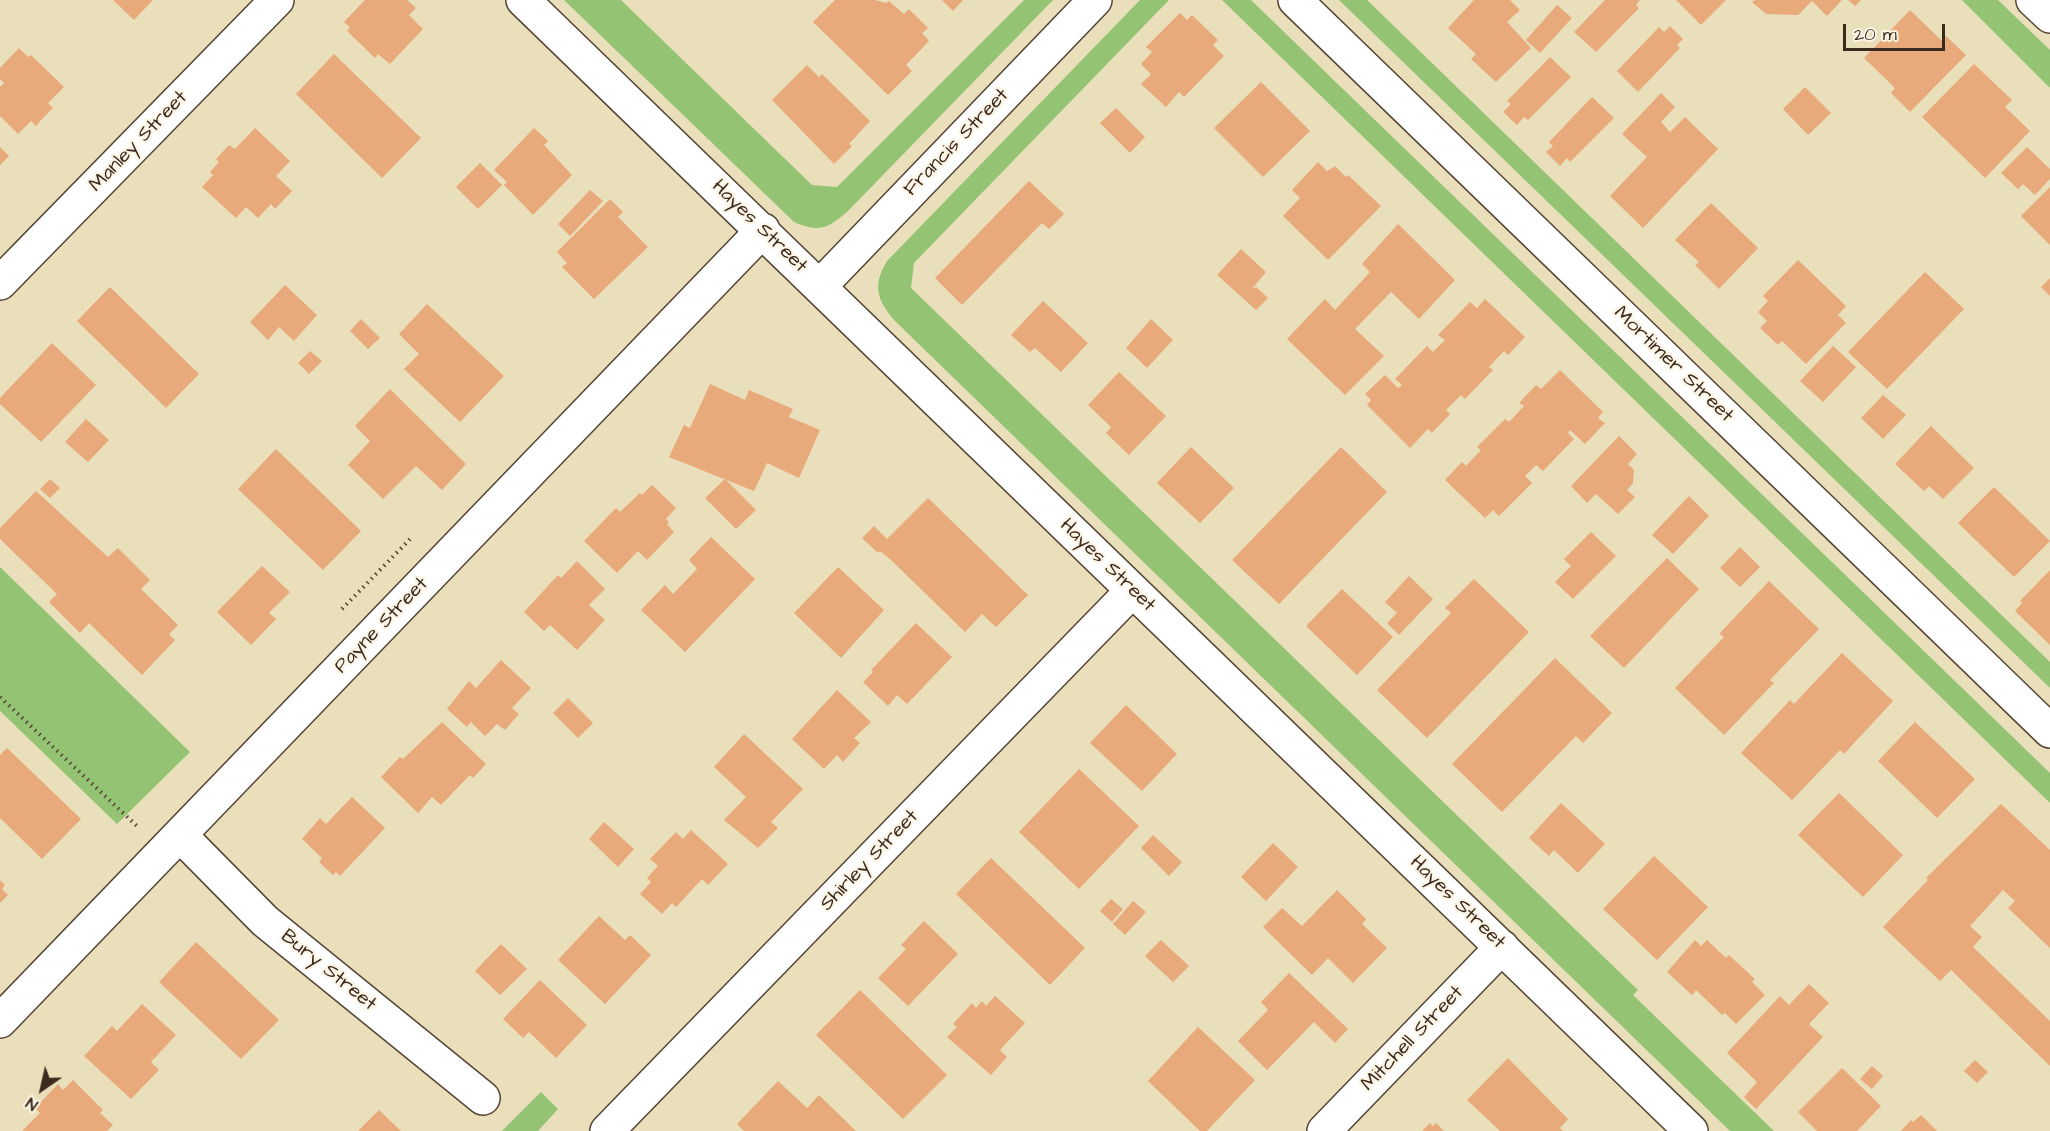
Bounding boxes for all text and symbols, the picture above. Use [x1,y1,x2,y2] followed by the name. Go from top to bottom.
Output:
[1846,12,1948,50] scale bar
[1854,22,1897,47] text: 20 m
[900,84,1014,202] street label: Francis Street
[85,86,193,198] street label: Manley Street
[706,175,812,279] street label: Hayes Street
[1608,302,1738,428] street label: Mortimer Street
[1054,514,1160,618] street label: Hayes Street
[330,573,434,679] street label: Payne Street
[816,805,924,917] street label: Shirley Street
[1404,851,1510,955] street label: Hayes Street
[275,925,381,1017] street label: Bury Street
[1357,981,1469,1097] street label: Mitchell Street
[12,1059,72,1119] north arrow
[22,1092,42,1116] text: N

